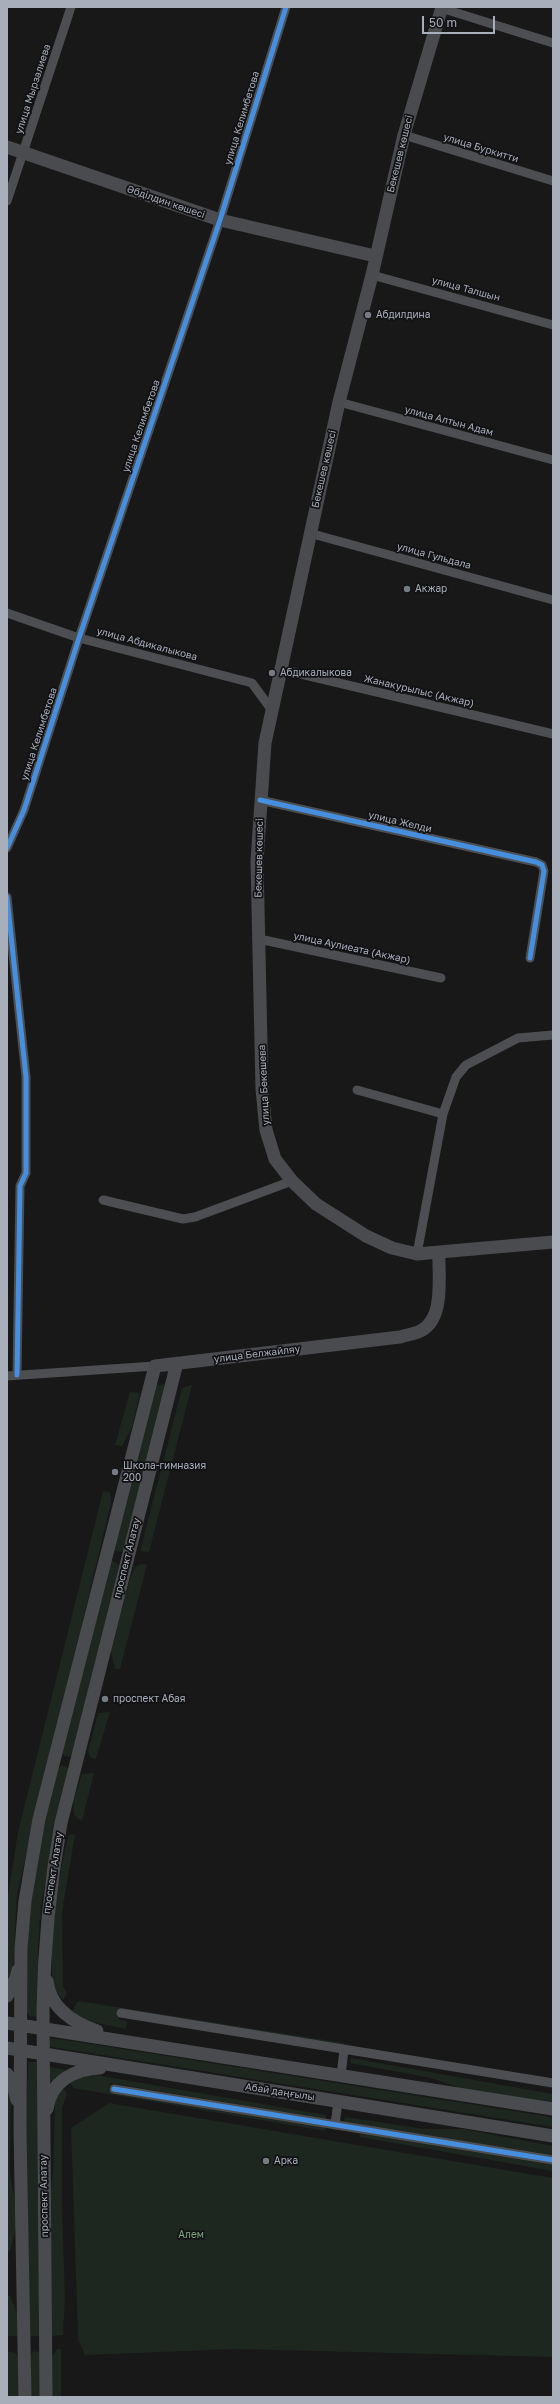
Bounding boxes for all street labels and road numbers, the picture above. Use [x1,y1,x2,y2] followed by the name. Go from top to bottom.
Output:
[13,43,53,135] street label: улица Мырзалиева
[222,70,262,166] street label: улица Келимбетова
[385,114,415,194] street label: Бекешев көшесі
[442,131,520,165] street label: улица Буркитти
[125,183,207,221] street label: Әбділдин көшесі
[431,274,501,304] street label: улица Талшын
[120,378,162,474] street label: улица Келимбетова
[403,403,495,439] street label: улица Алтын Адам
[309,429,339,509] street label: Бекешев көшесі
[396,540,472,572] street label: улица Гульдала
[95,625,199,663] street label: улица Абдикалыкова
[363,672,475,710] street label: Жанакурылыс (Акжар)
[18,686,60,782] street label: улица Келимбетова
[367,809,433,835] street label: улица Желди
[252,818,266,898] street label: Бекешев көшесі
[292,930,412,966] street label: улица Аулиеата (Акжар)
[256,1044,272,1126] street label: улица Бекешева
[213,1343,301,1365] street label: улица Белжайляу
[111,1516,143,1600] street label: проспект Алатау
[41,1831,65,1915] street label: проспект Алатау
[244,2081,316,2103] street label: Абай даңғылы
[37,2155,51,2237] street label: проспект Алатау

